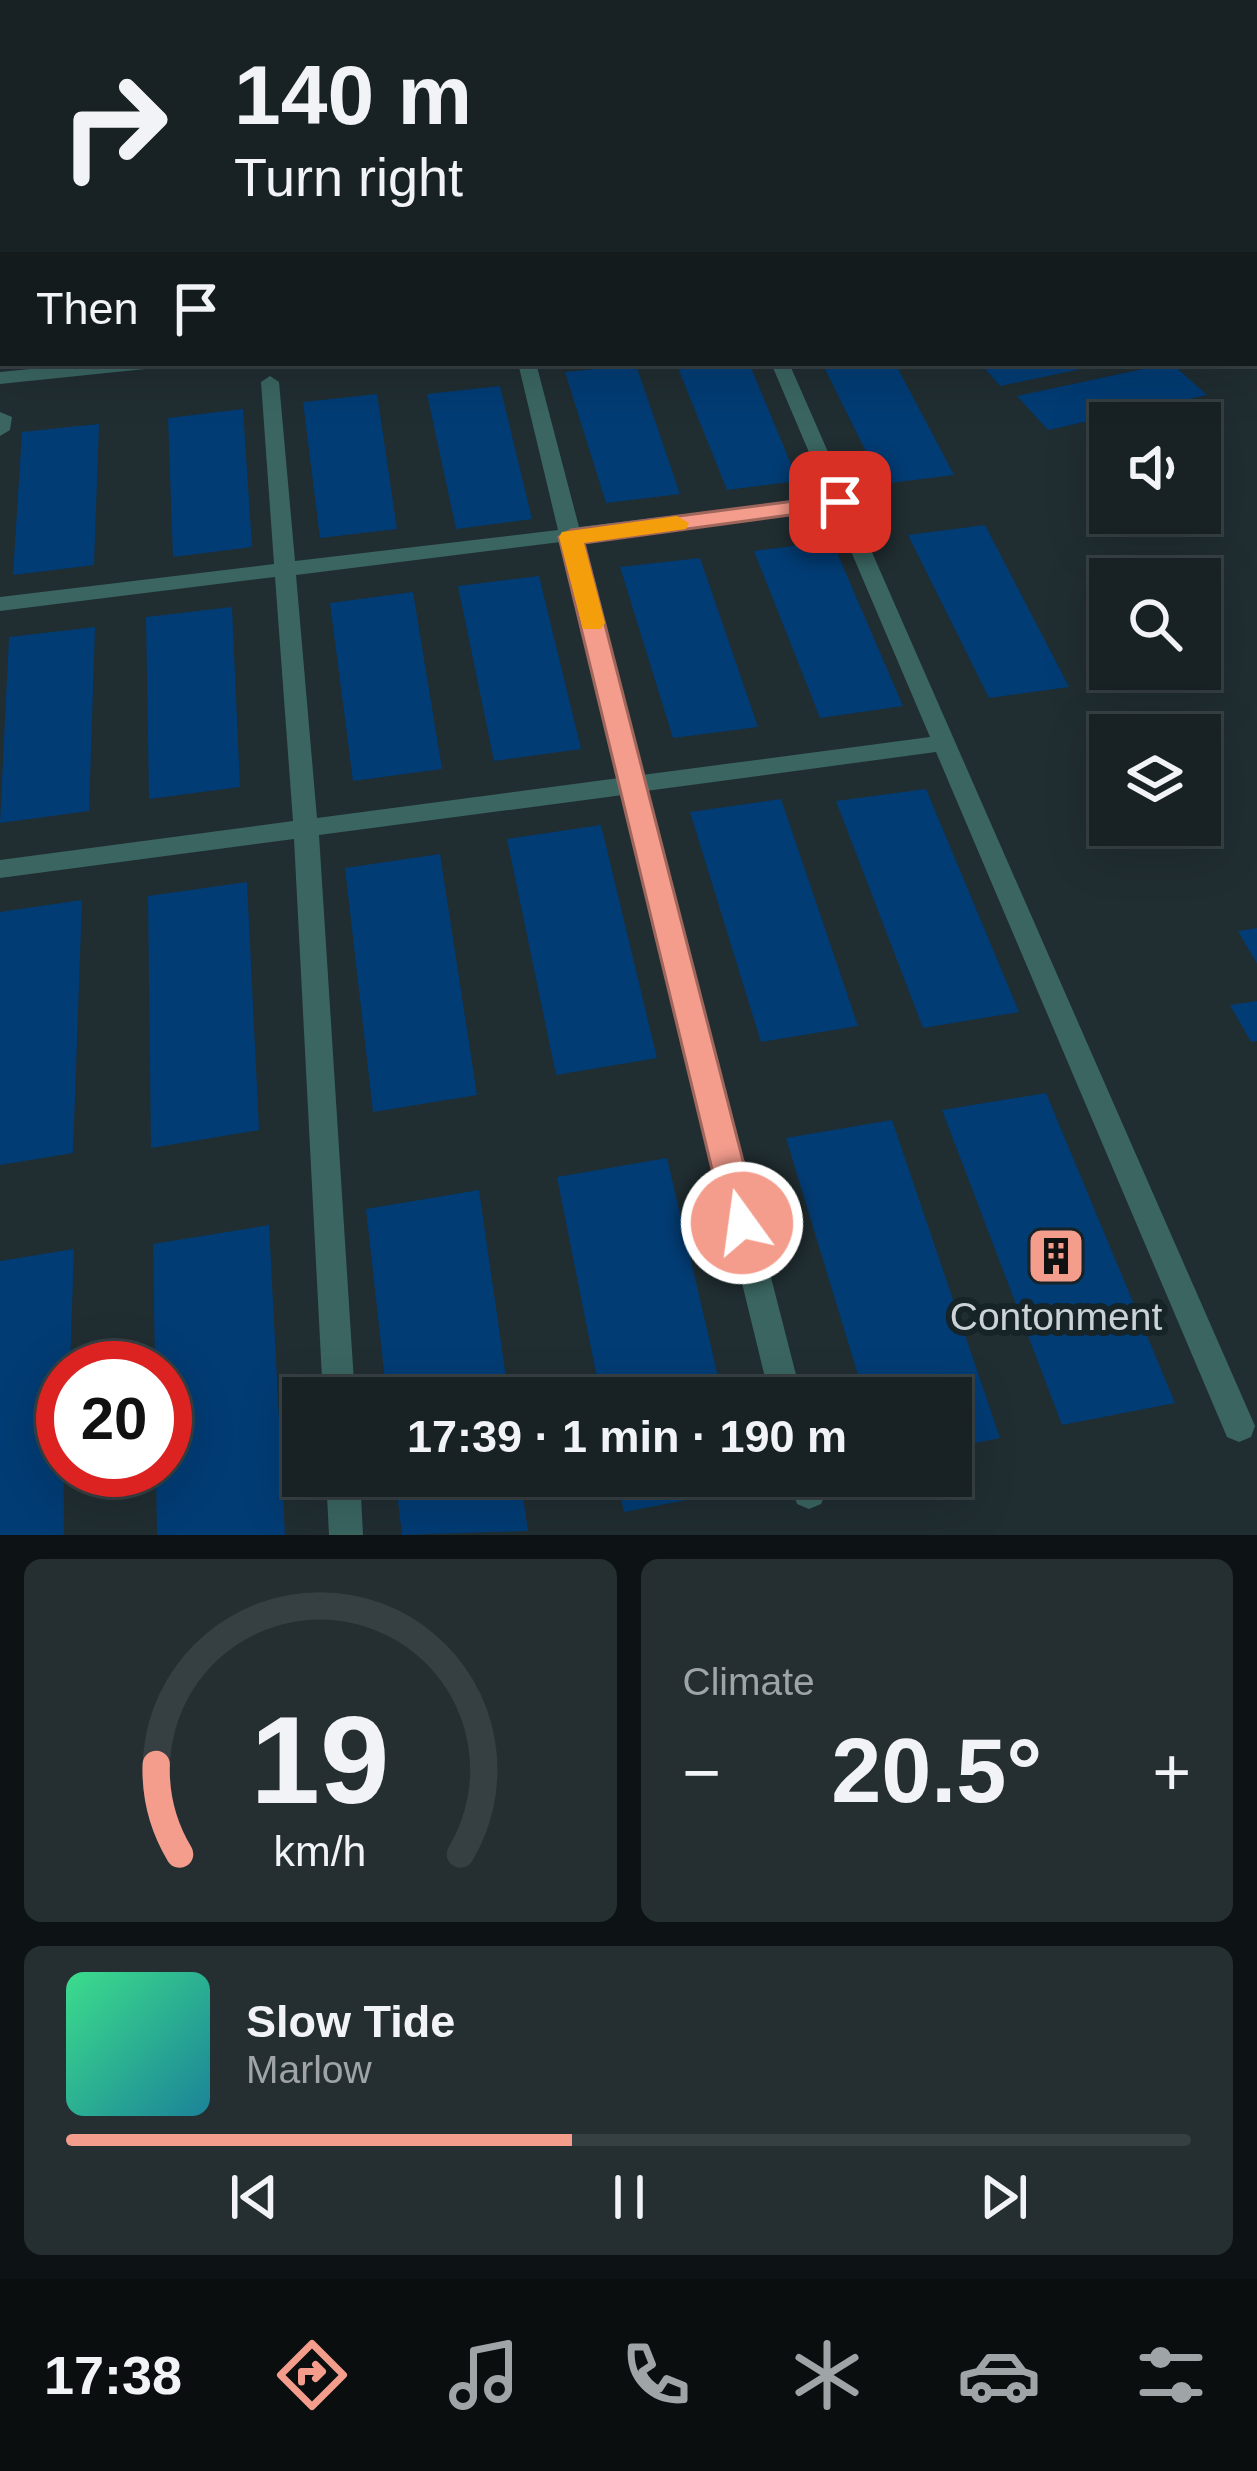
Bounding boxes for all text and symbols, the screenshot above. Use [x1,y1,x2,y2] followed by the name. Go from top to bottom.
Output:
[36,48,192,204] icon: right
[234,48,472,142] text: 140 m
[234,147,463,207] text: Turn right
[163,276,229,342] icon: arrive
[36,283,139,334] text: Then
[1089,402,1221,846] map controls
[1089,402,1221,534] button: sound
[789,451,891,553] pin
[807,469,873,535] icon: arrive
[1089,558,1221,690] button: search
[1089,714,1221,846] button: layers
[679,1160,805,1286] position arrow
[1025,1225,1087,1287] building icon: Contonment
[950,1295,1162,1338] place label: Contonment
[36,1341,192,1497] speed limit sign: 20
[407,1411,847,1462] text: 17:39 · 1 min · 190 m
[683,1660,815,1703] text: Climate
[251,1690,390,1829] text: 19
[831,1721,1042,1821] text: 20.5°
[683,1735,721,1809] text: −
[1152,1735,1191,1809] text: +
[274,1826,367,1874] text: km/h
[246,1996,455,2047] text: Slow Tide
[246,2048,372,2091] text: Marlow
[221,2164,287,2230] icon: previous
[596,2164,662,2230] icon: pause
[971,2164,1037,2230] icon: next
[270,2333,354,2417] icon: directions
[442,2333,526,2417] icon: music
[614,2333,698,2417] icon: phone
[785,2333,869,2417] icon: climate
[957,2333,1041,2417] icon: car
[1129,2333,1213,2417] icon: filters
[44,2345,182,2405] text: 17:38

